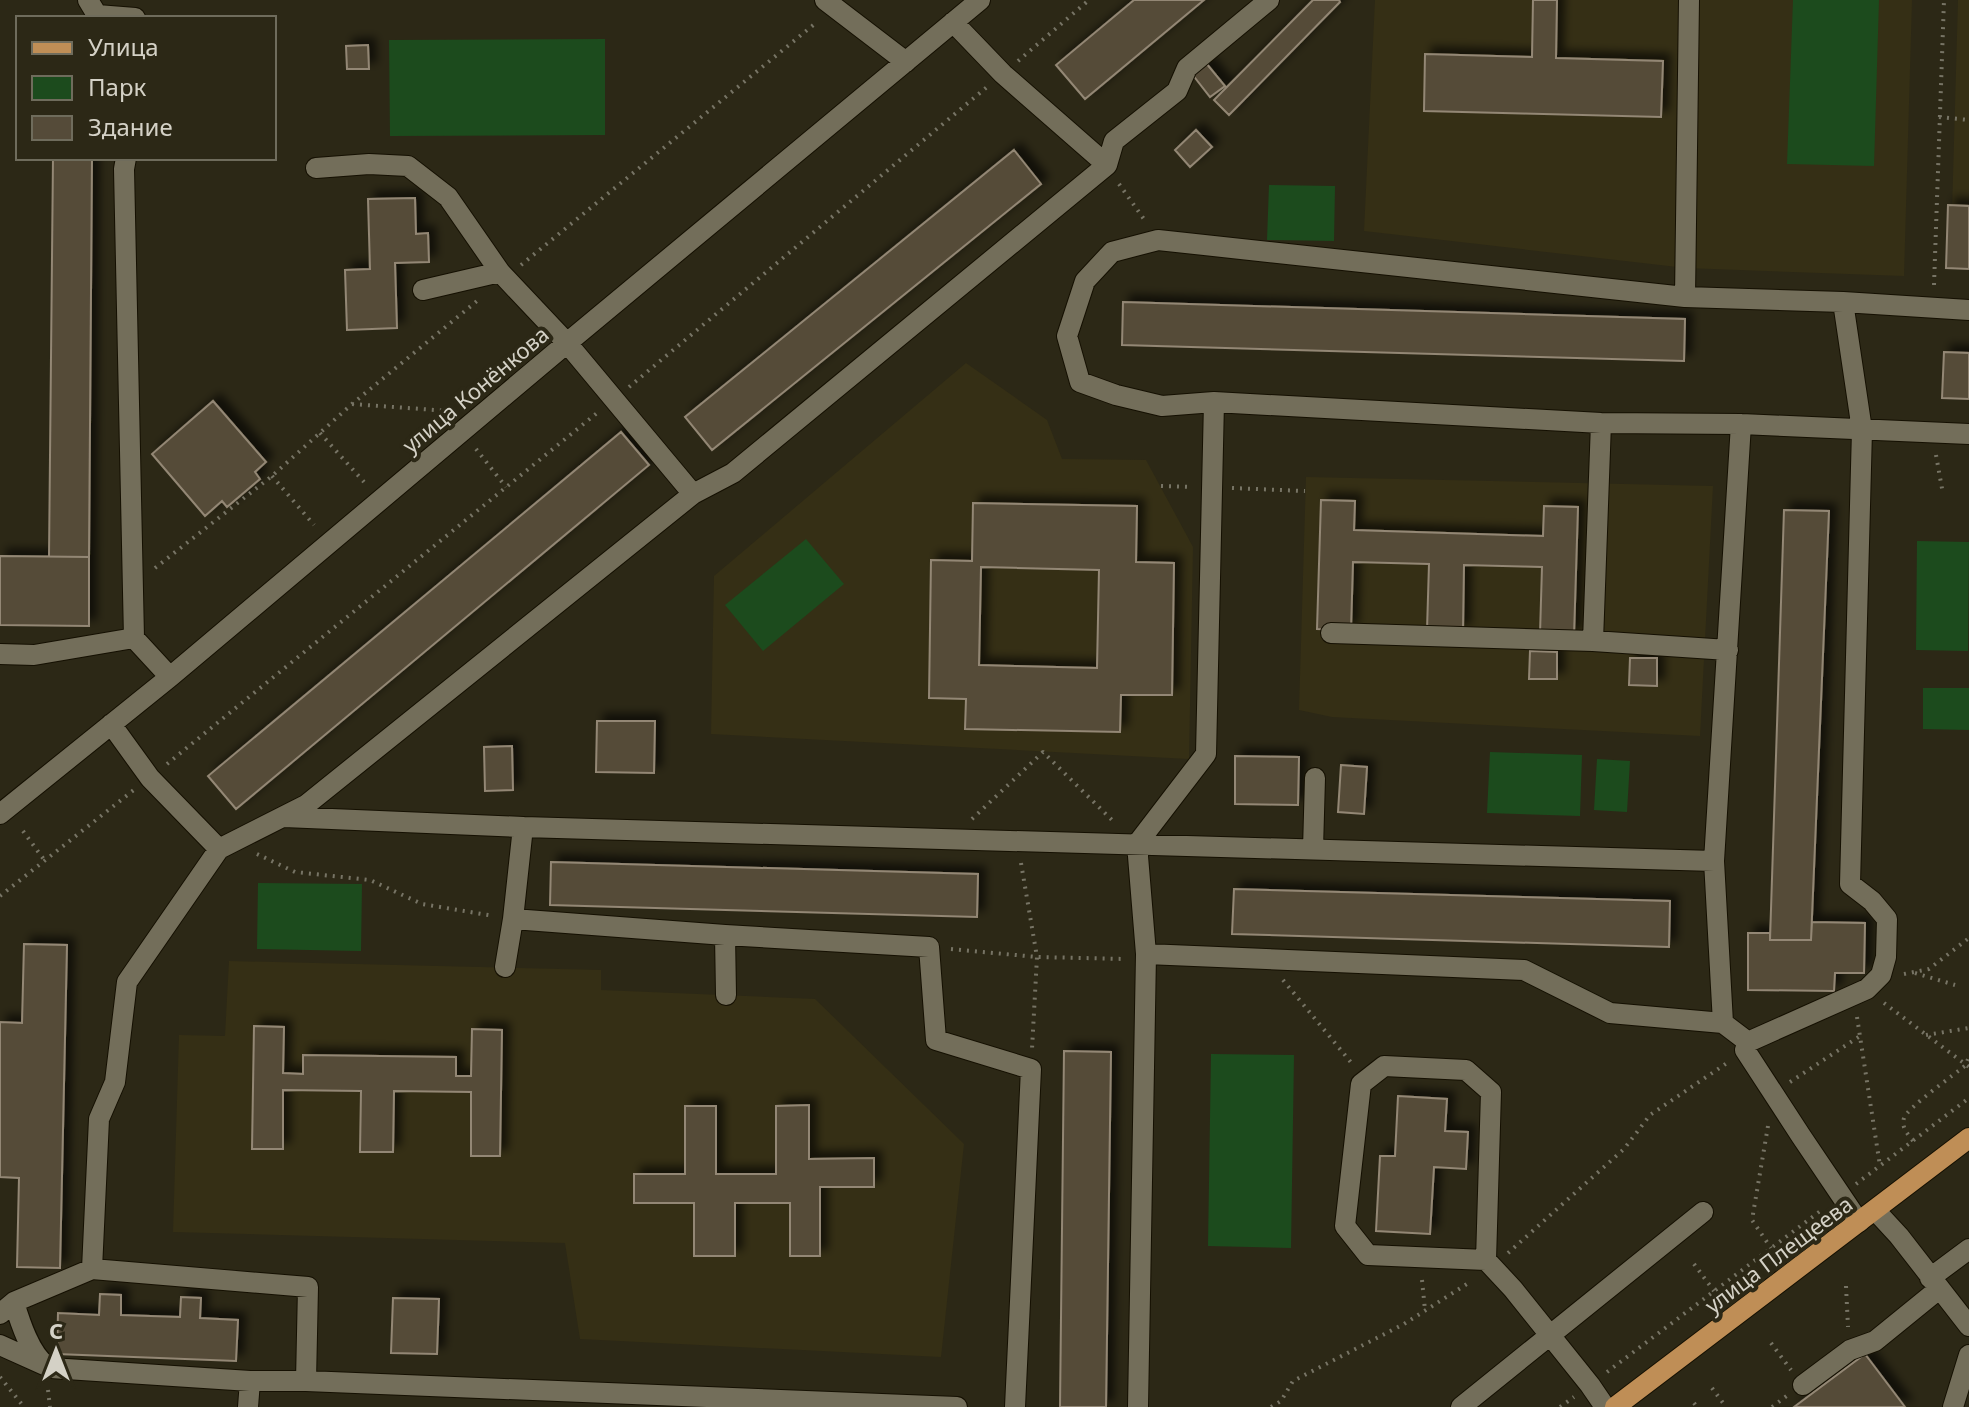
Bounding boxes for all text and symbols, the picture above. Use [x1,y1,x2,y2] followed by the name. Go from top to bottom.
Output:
[16,16,276,160] legend
[88,30,159,63] text: Улица
[88,70,147,103] text: Парк
[88,110,173,143] text: Здание
[395,319,555,459] street label: улица Конёнкова
[1698,1188,1858,1320] street label: улица Плещеева
[16,1311,96,1391] north arrow
[49,1315,63,1345] text: С

